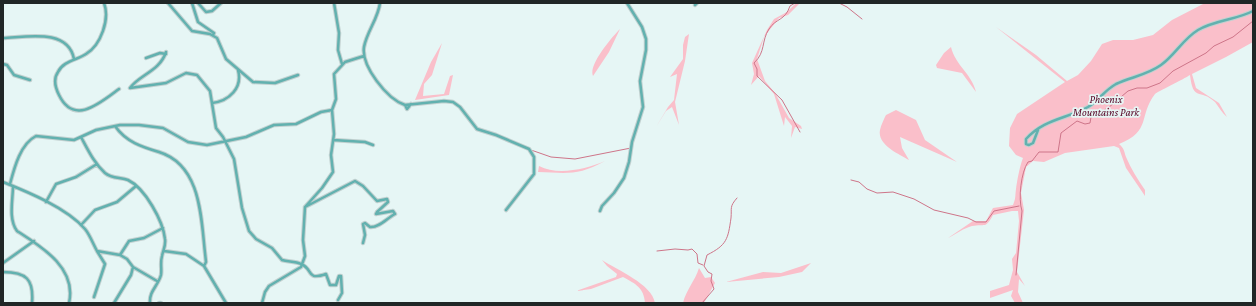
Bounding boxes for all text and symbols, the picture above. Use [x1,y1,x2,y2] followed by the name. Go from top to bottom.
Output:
[1072,93,1140,118] park label: Phoenix Mountains Park

